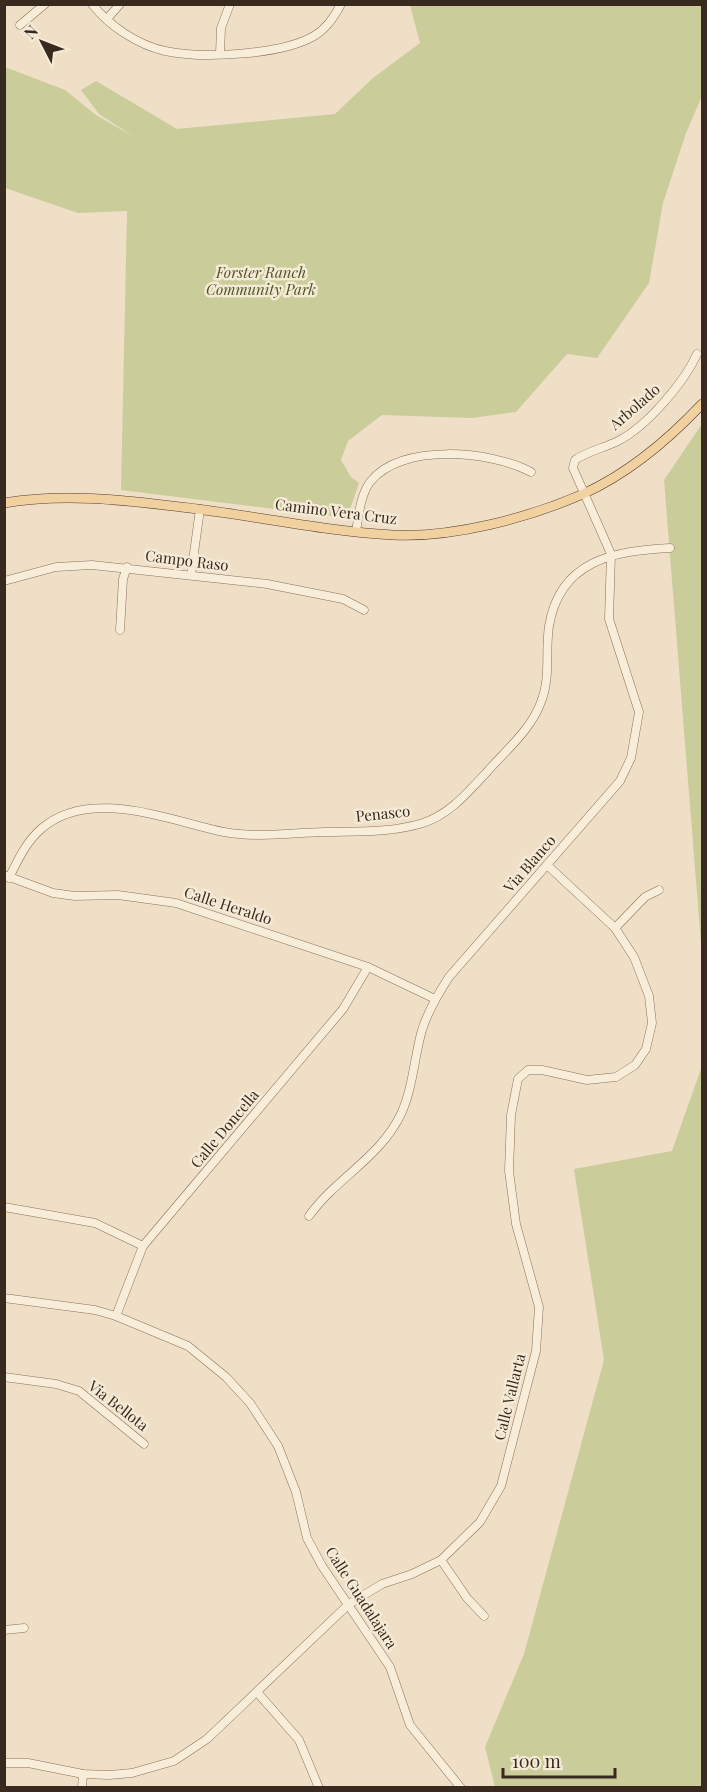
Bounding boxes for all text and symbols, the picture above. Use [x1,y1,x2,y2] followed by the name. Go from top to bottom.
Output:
[12,12,72,72] north arrow
[19,20,42,43] text: N
[206,262,316,299] park label: Forster Ranch Community Park
[604,379,664,434] street label: Arbolado
[274,494,398,528] street label: Camino Vera Cruz
[144,545,230,575] street label: Campo Raso
[355,800,411,826] street label: Penasco
[498,830,560,897] street label: Via Blanco
[182,881,275,929] street label: Calle Heraldo
[186,1085,263,1172] street label: Calle Doncella
[489,1351,530,1442] street label: Calle Vallarta
[84,1375,153,1435] street label: Via Bellota
[321,1543,403,1653] street label: Calle Guadalajara
[503,1741,616,1779] scale bar
[512,1749,561,1773] text: 100 m

